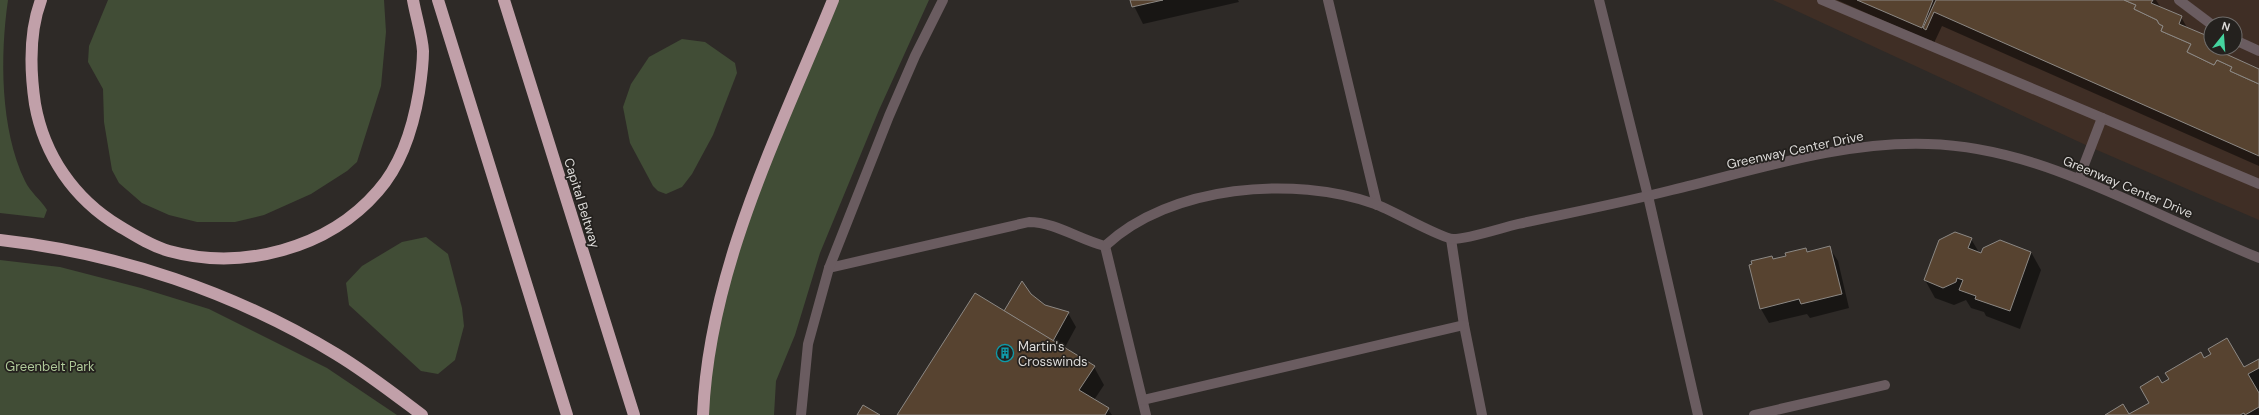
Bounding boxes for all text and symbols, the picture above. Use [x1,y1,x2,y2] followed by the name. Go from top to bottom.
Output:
[2203,16,2243,56] north arrow
[2220,19,2232,34] text: N
[1725,127,1865,173] street label: Greenway Center Drive
[2061,152,2195,222] street label: Greenway Center Drive
[560,156,604,250] street label: Capital Beltway
[1018,338,1088,370] place label: Martin's Crosswinds
[995,343,1015,363] building icon: Martin's Crosswinds
[5,358,95,375] park label: Greenbelt Park

